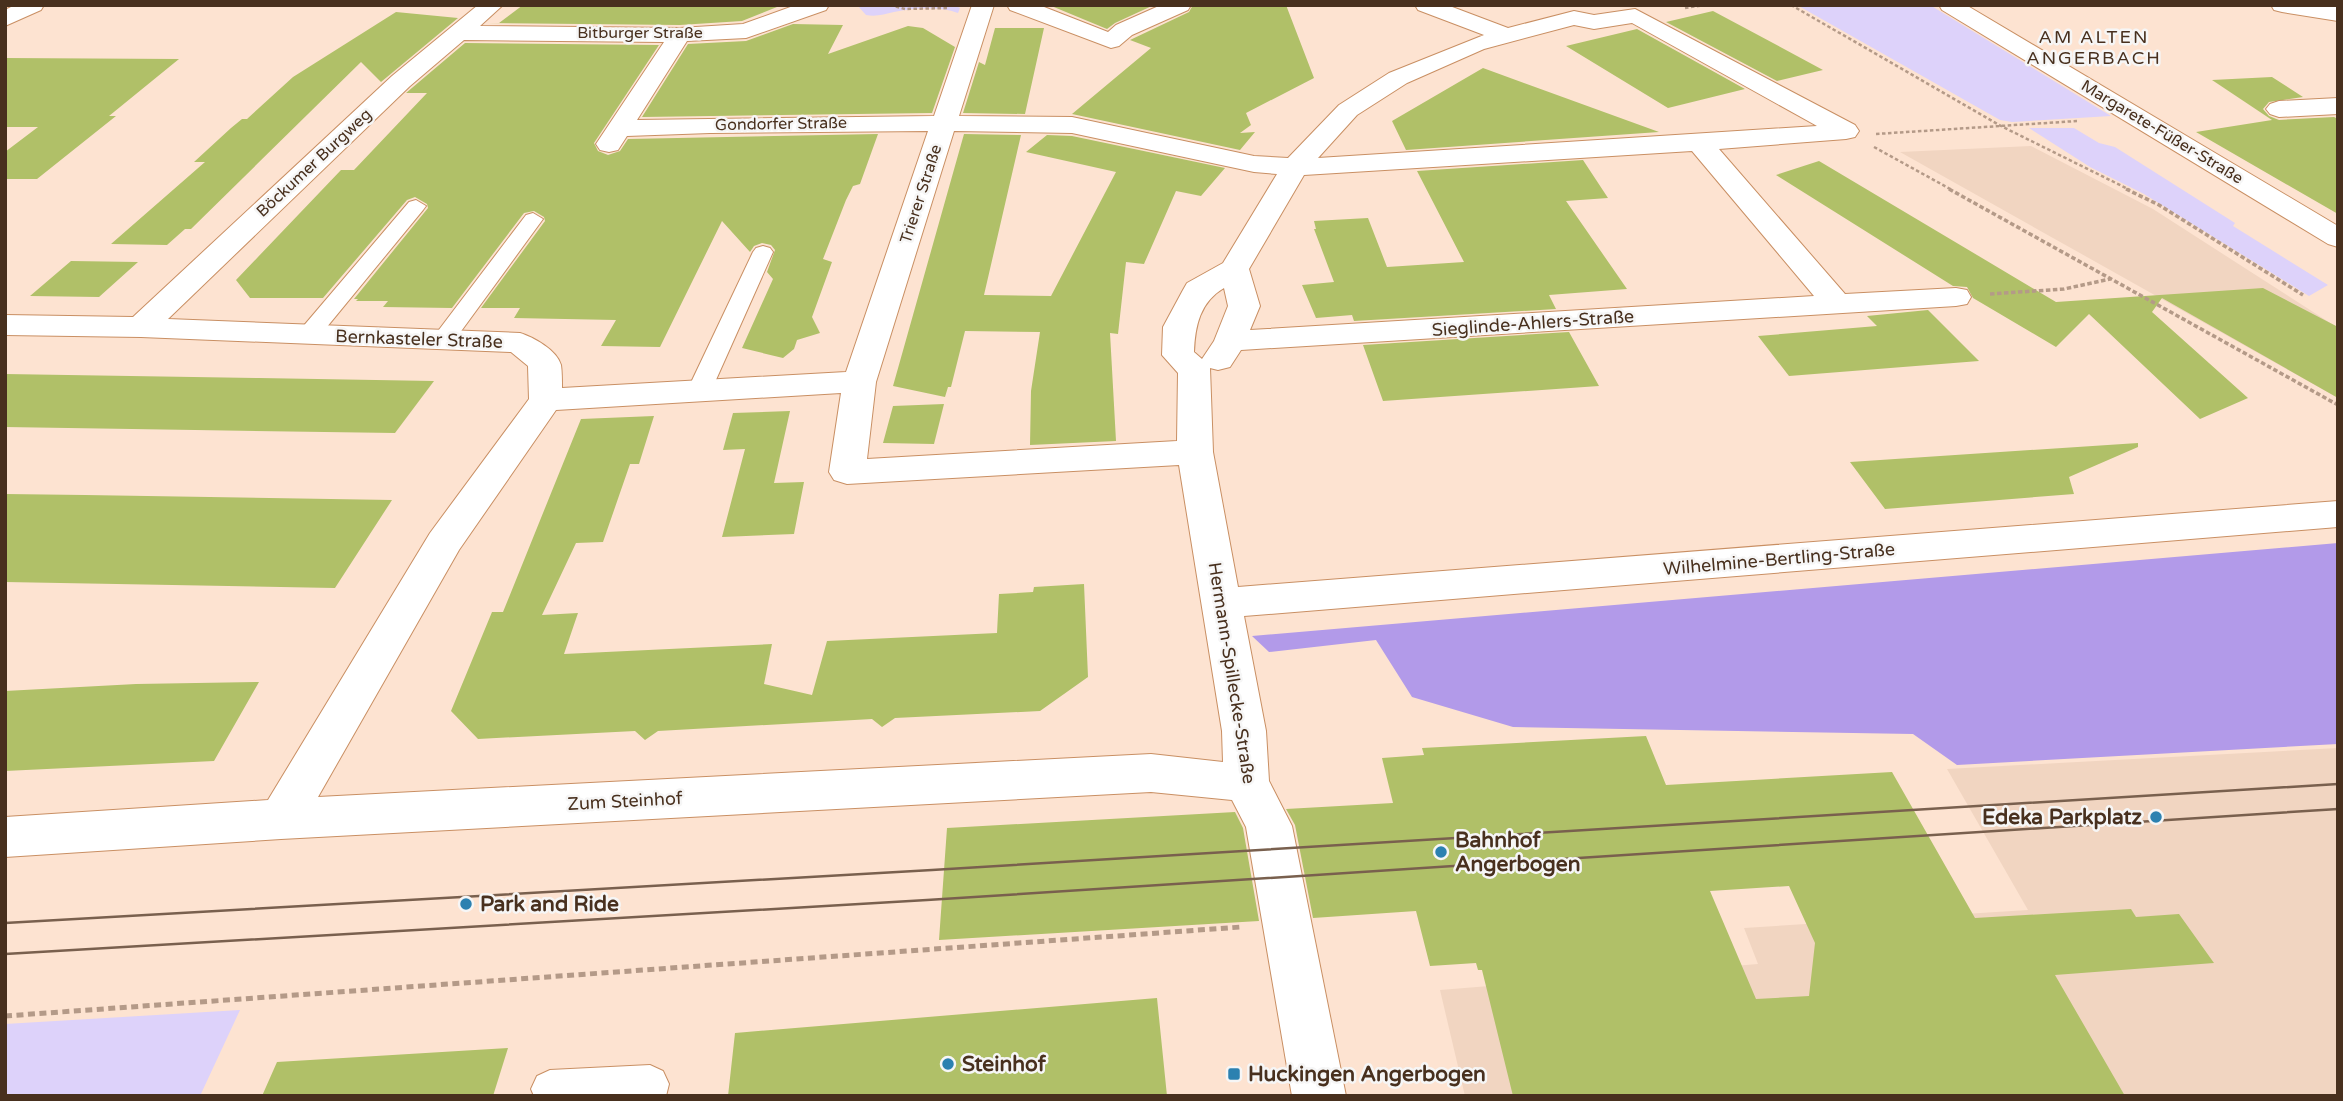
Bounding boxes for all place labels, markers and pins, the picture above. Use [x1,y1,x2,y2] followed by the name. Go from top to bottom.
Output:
[1982,805,2143,830] place label: Edeka Parkplatz
[2148,809,2164,825] marker: Edeka Parkplatz
[1455,828,1580,877] place label: Bahnhof Angerbogen
[1433,844,1449,860] marker: Bahnhof Angerbogen
[480,892,619,917] place label: Park and Ride
[458,896,474,912] marker: Park and Ride
[962,1052,1047,1077] place label: Steinhof
[940,1056,956,1072] marker: Steinhof
[1248,1062,1486,1087] place label: Huckingen Angerbogen
[1226,1066,1242,1082] marker: Huckingen Angerbogen

